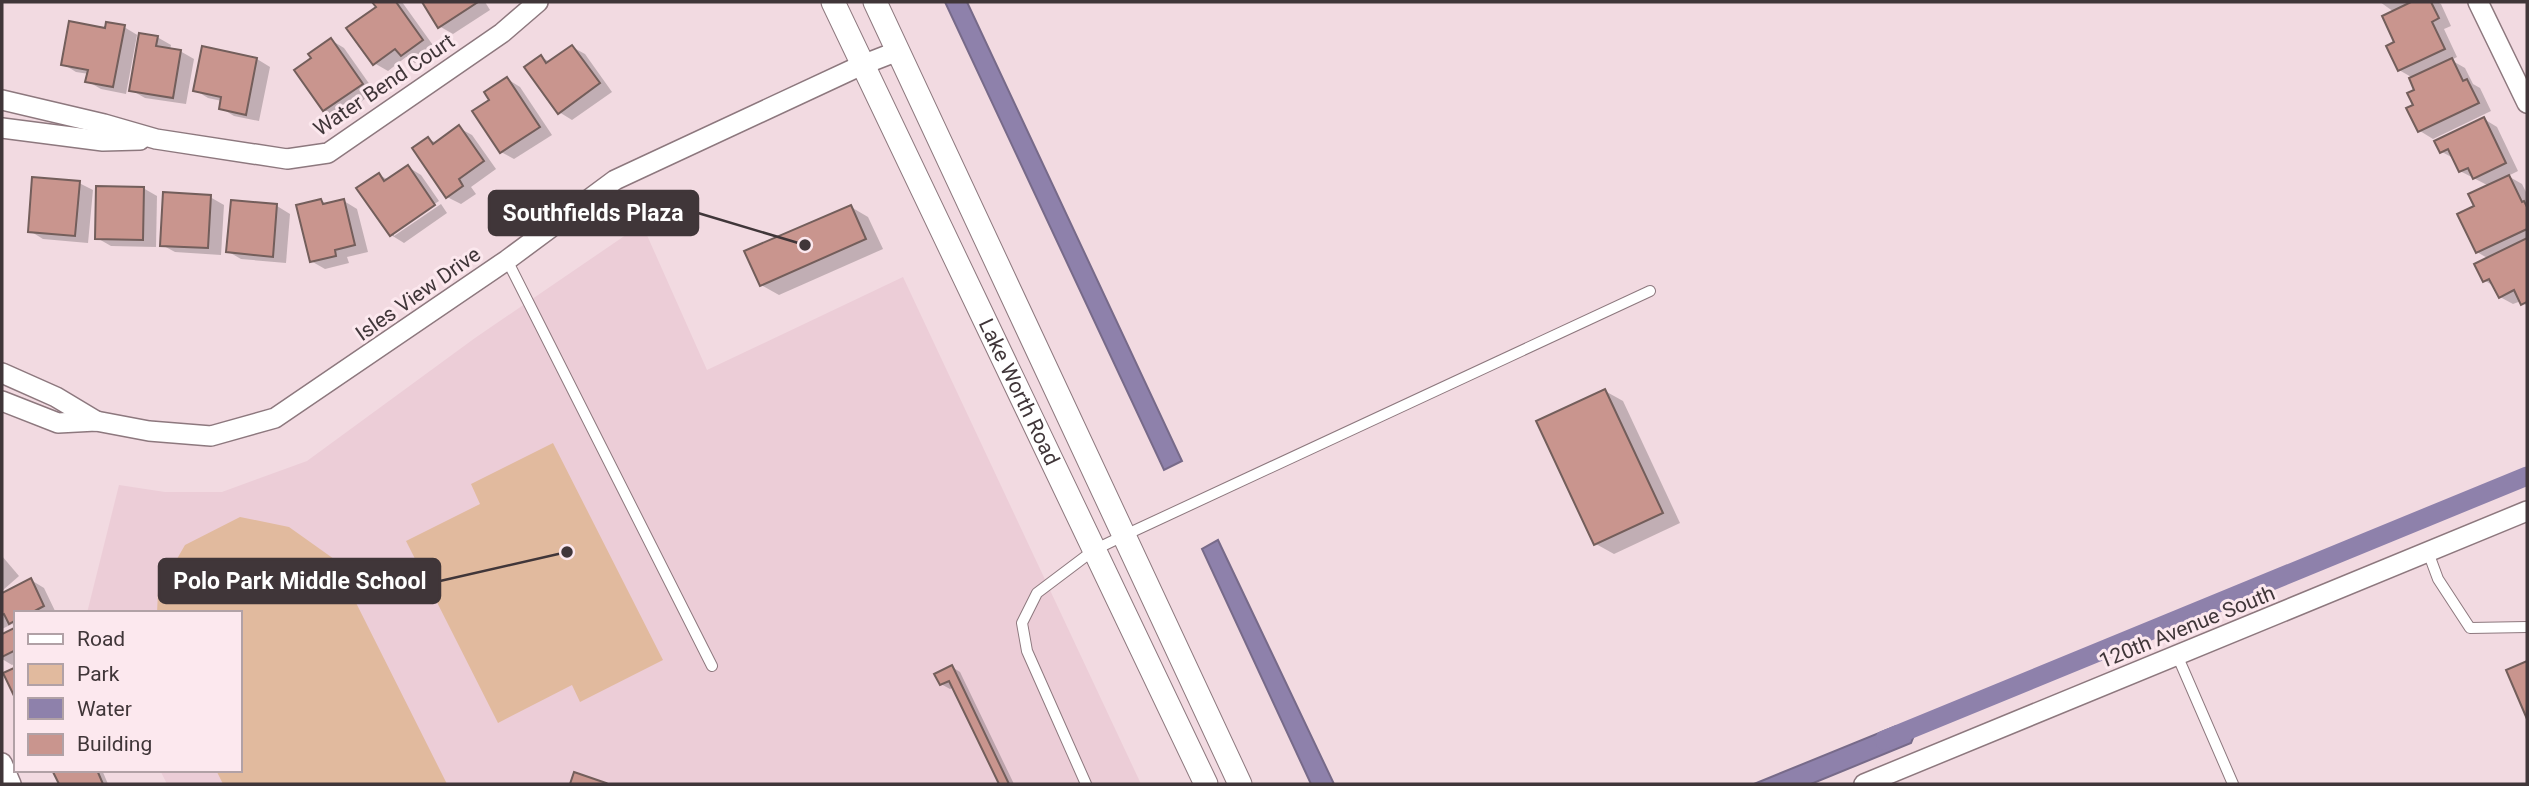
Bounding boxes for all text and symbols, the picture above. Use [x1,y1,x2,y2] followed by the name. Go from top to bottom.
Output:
[309,29,459,141] street label: Water Bend Court
[489,191,698,235] callout: Southfields Plaza
[503,200,683,227] text: Southfields Plaza
[351,242,485,346] street label: Isles View Drive
[974,315,1064,469] street label: Lake Worth Road
[159,559,440,603] callout: Polo Park Middle School
[173,568,427,595] text: Polo Park Middle School
[2096,581,2278,673] street label: 120th Avenue South
[14,611,242,772] legend
[77,627,125,651] text: Road
[77,662,120,686] text: Park
[77,697,132,721] text: Water
[77,732,152,756] text: Building

